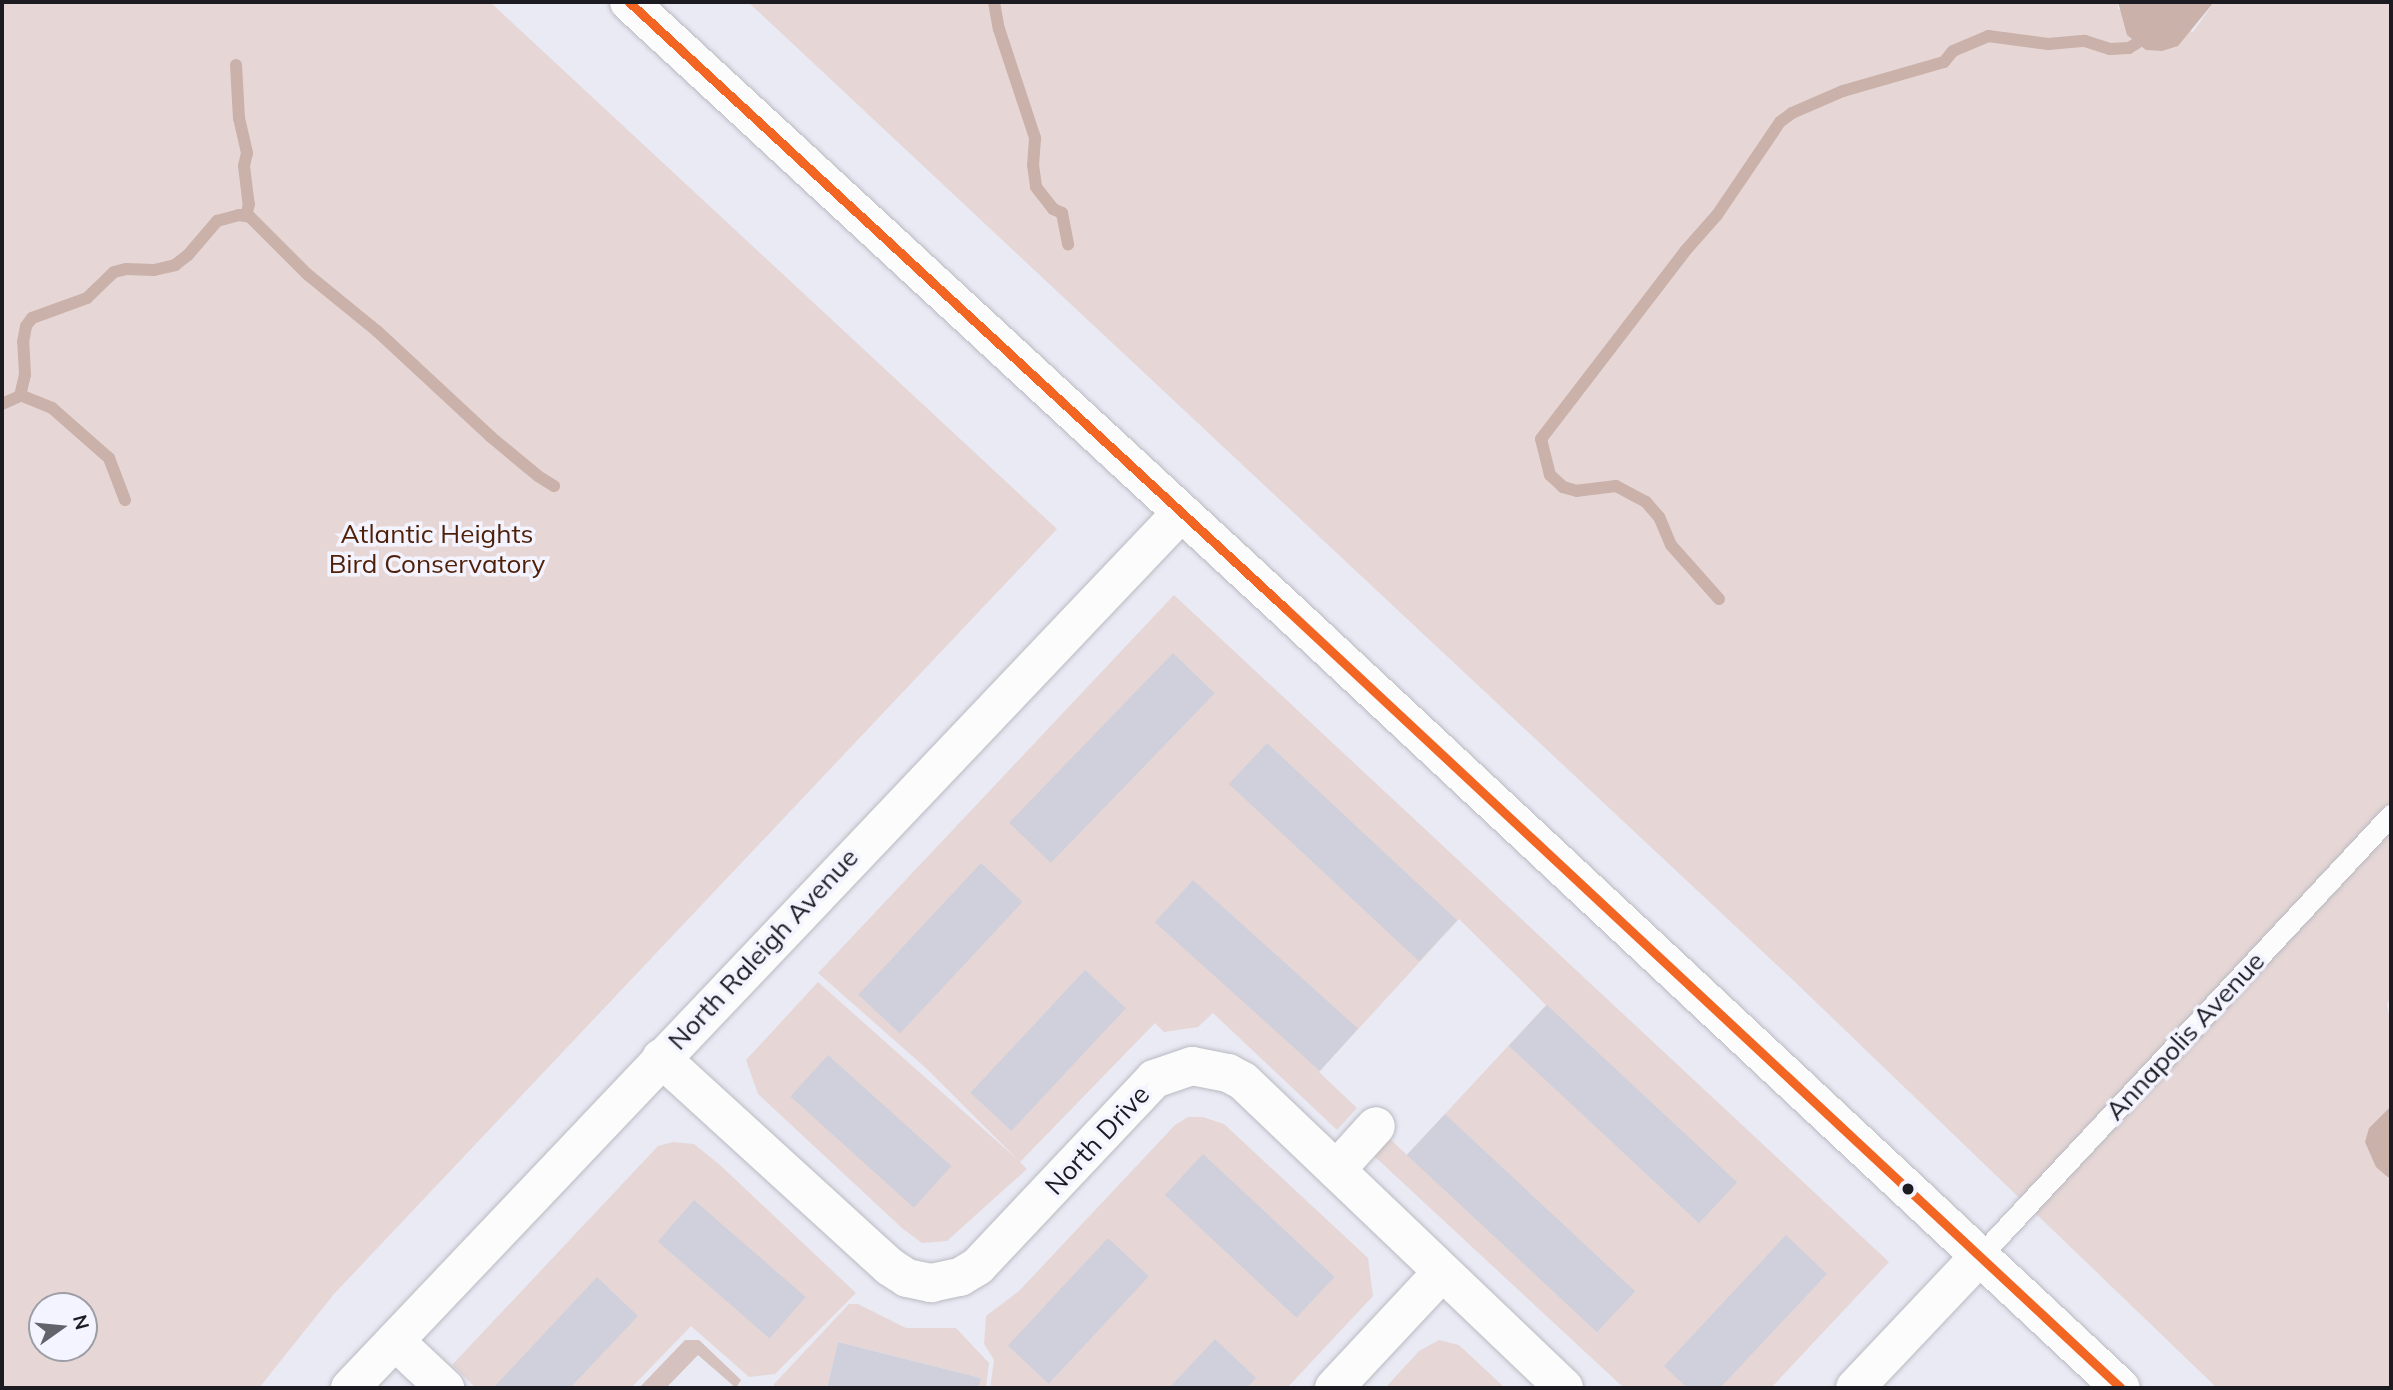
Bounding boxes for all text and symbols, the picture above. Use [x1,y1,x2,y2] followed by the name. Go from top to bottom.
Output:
[329,518,545,580] park label: Atlantic Heights Bird Conservatory
[662,842,864,1056] street label: North Raleigh Avenue
[2099,946,2271,1126] street label: Annapolis Avenue
[1038,1079,1156,1201] street label: North Drive
[1901,1182,1915,1196] unlabelled marker
[28,1292,98,1362] north arrow
[68,1312,95,1332] text: N

